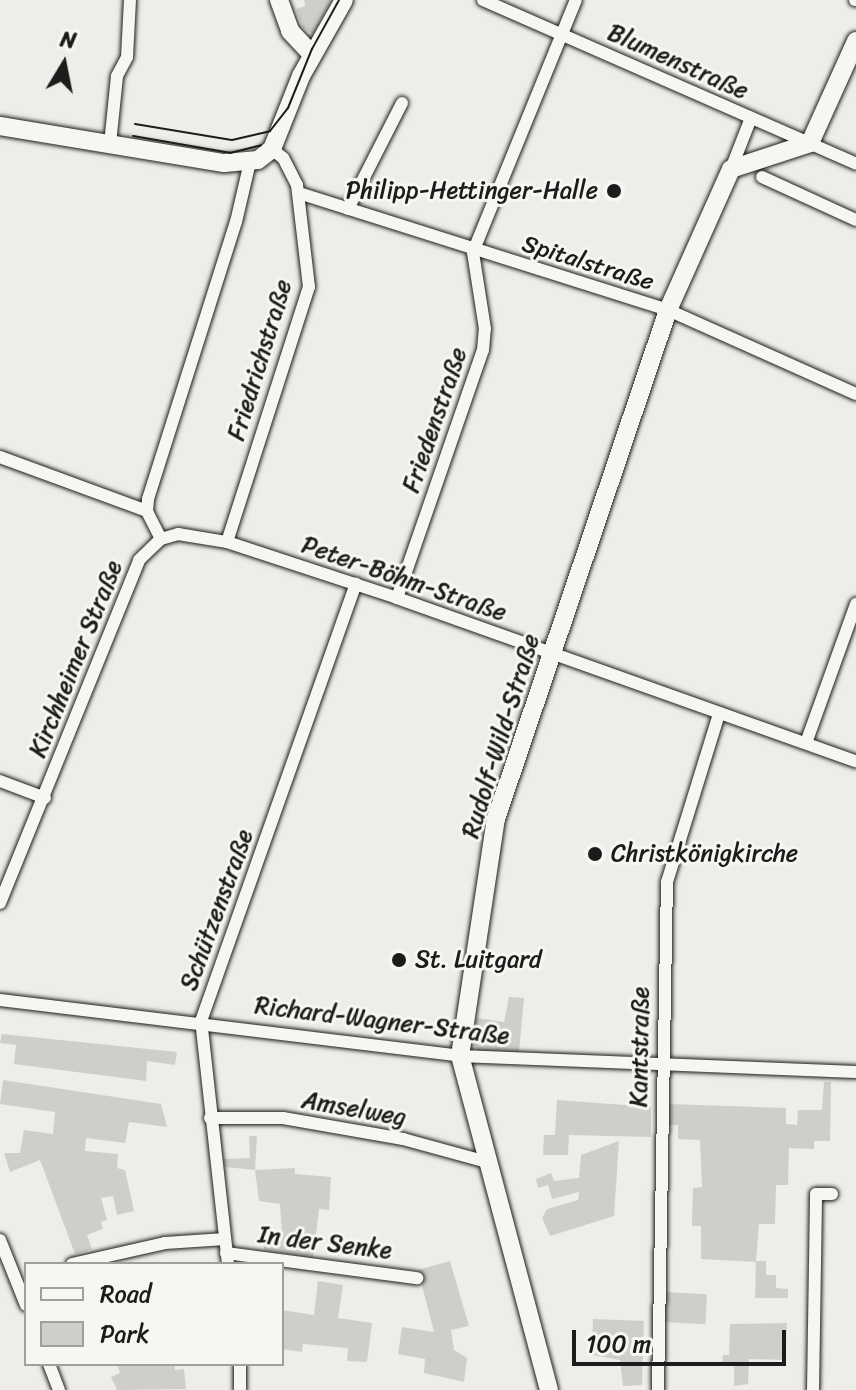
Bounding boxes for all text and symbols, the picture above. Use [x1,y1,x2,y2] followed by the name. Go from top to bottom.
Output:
[603,18,753,106] street label: Blumenstraße
[57,19,79,60] text: N
[24,24,104,104] north arrow
[346,177,598,205] place label: Philipp-Hettinger-Halle
[605,182,623,200] marker: Philipp-Hettinger-Halle
[519,229,657,297] street label: Spitalstraße
[222,276,298,444] street label: Friedrichstraße
[397,344,473,496] street label: Friedenstraße
[298,530,510,628] street label: Peter-Böhm-Straße
[23,556,129,762] street label: Kirchheimer Straße
[456,630,546,842] street label: Rudolf-Wild-Straße
[175,826,259,994] street label: Schützenstraße
[611,840,798,868] place label: Christkönigkirche
[586,845,604,863] marker: Christkönigkirche
[415,946,542,974] place label: St. Luitgard
[390,951,408,969] marker: St. Luitgard
[625,987,655,1107] street label: Kantstraße
[253,991,511,1051] street label: Richard-Wagner-Straße
[300,1086,408,1132] street label: Amselweg
[256,1220,394,1266] street label: In der Senke
[24,1262,284,1366] legend
[100,1273,151,1315] text: Road
[100,1313,149,1355] text: Park
[576,1314,790,1364] scale bar
[586,1323,651,1365] text: 100 m

